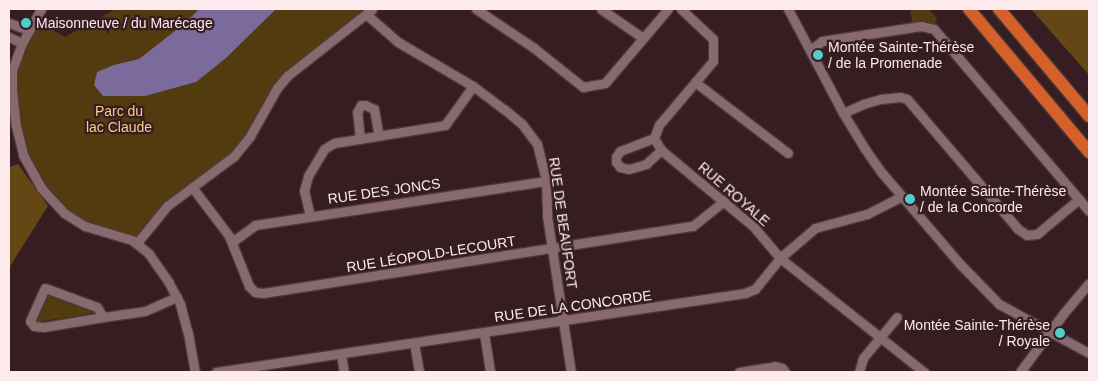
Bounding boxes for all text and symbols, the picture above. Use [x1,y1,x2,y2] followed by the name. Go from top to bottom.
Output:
[36,15,213,31] place label: Maisonneuve / du Marécage
[20,17,32,29] marker: Maisonneuve / du Marécage
[828,39,974,72] place label: Montée Sainte-Thérèse / de la Promenade
[812,49,824,61] marker: Montée Sainte-Thérèse / de la Promenade
[86,103,152,136] park label: Parc du lac Claude
[545,156,581,290] street label: RUE DE BEAUFORT
[695,158,773,230] street label: RUE ROYALE
[327,175,441,207] street label: RUE DES JONCS
[920,183,1066,216] place label: Montée Sainte-Thérèse / de la Concorde
[904,193,916,205] marker: Montée Sainte-Thérèse / de la Concorde
[345,232,517,276] street label: RUE LÉOPOLD-LECOURT
[493,287,653,325] street label: RUE DE LA CONCORDE
[904,317,1050,350] place label: Montée Sainte-Thérèse / Royale
[1054,327,1066,339] marker: Montée Sainte-Thérèse / Royale

